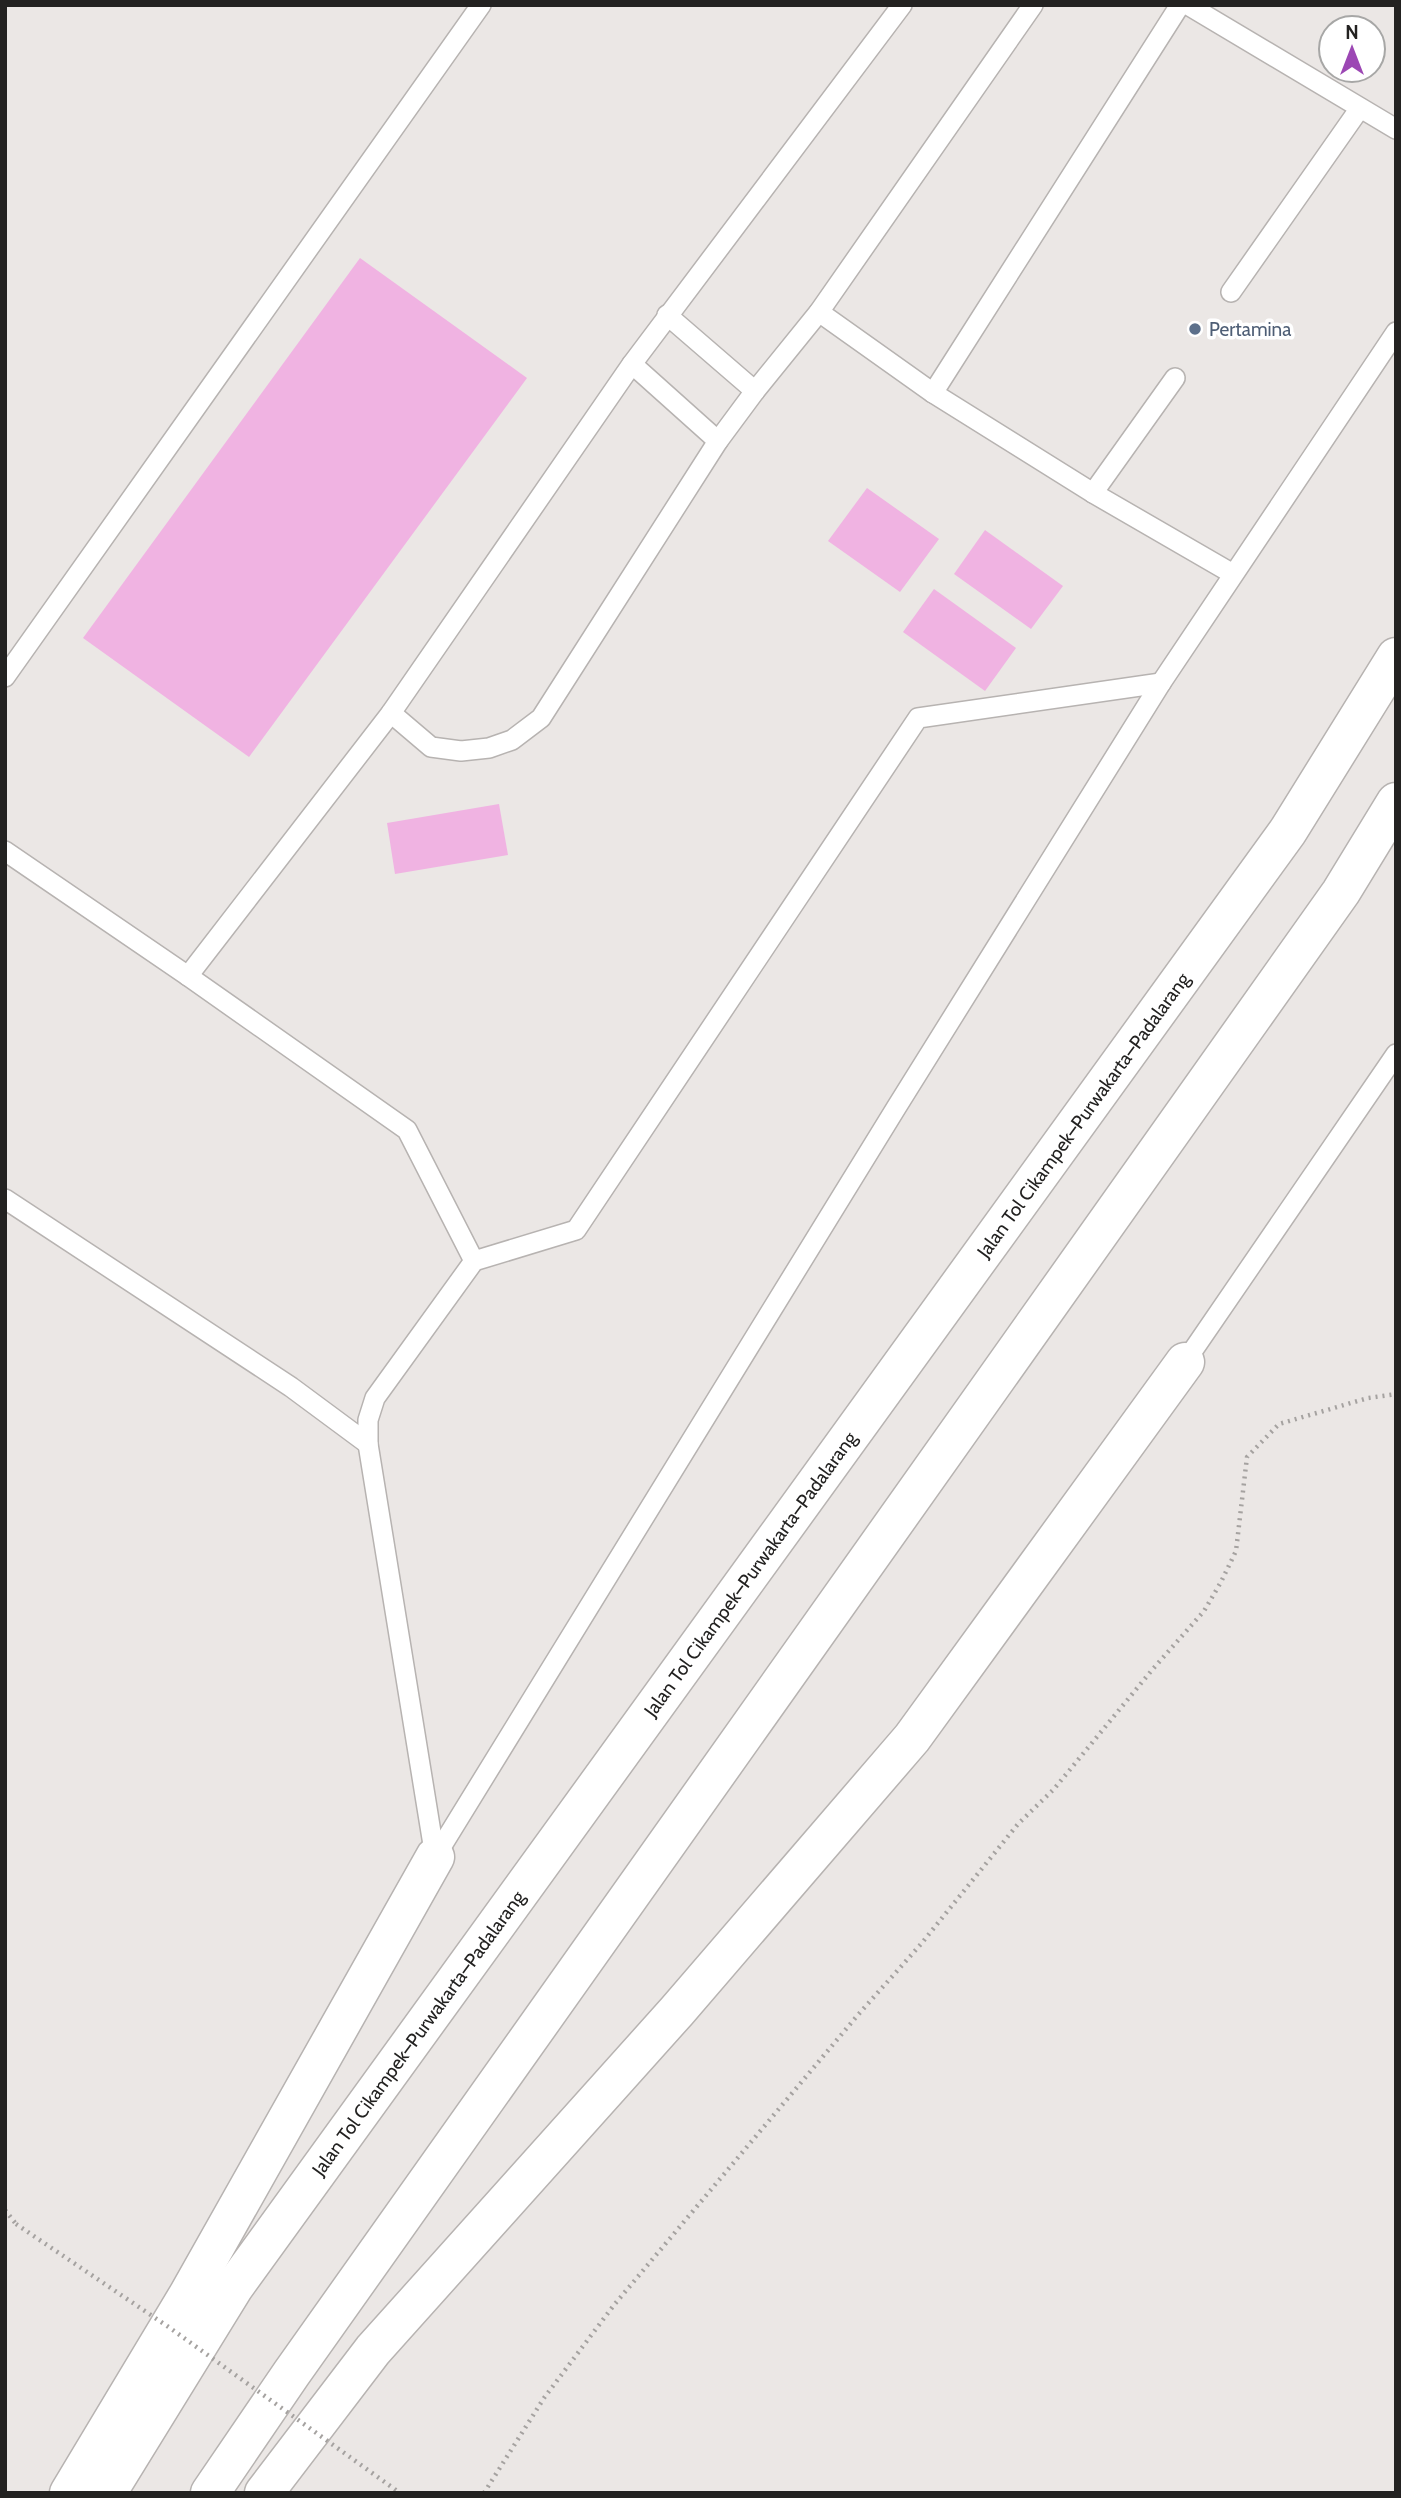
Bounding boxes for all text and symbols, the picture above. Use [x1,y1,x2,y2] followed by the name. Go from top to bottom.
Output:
[1317,14,1387,84] north arrow
[1345,21,1359,44] text: N
[1209,318,1291,341] place label: Pertamina
[1187,321,1203,337] marker: Pertamina
[972,968,1195,1263] street label: Jalan Tol Cikampek–Purwakarta–Padalarang
[639,1427,862,1722] street label: Jalan Tol Cikampek–Purwakarta–Padalarang
[307,1886,530,2181] street label: Jalan Tol Cikampek–Purwakarta–Padalarang

